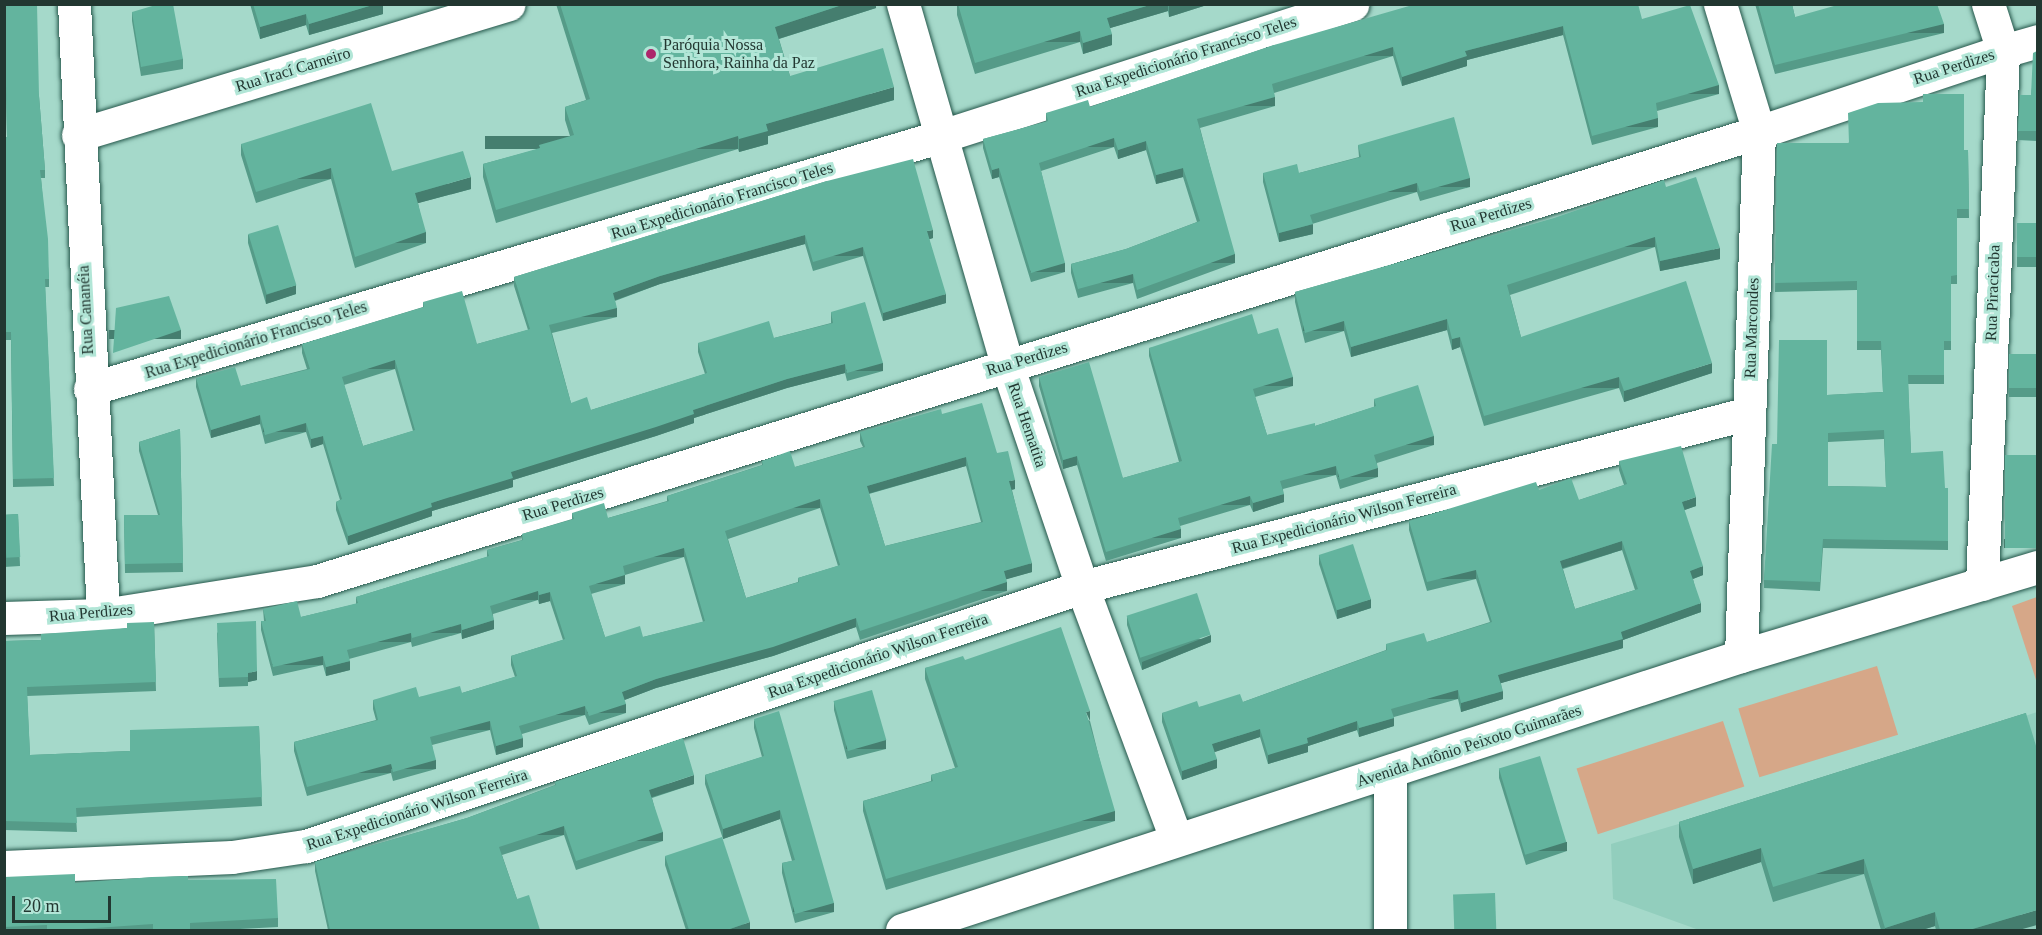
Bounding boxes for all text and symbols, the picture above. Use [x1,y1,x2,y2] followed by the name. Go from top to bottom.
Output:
[1073,12,1299,102] street label: Rua Expedicionário Francisco Teles
[663,35,815,73] place label: Paróquia Nossa Senhora, Rainha da Paz
[233,43,353,97] street label: Rua Irací Carneiro
[1911,45,1997,89] street label: Rua Perdizes
[644,47,658,61] marker: Paróquia Nossa Senhora, Rainha da Paz
[609,158,835,244] street label: Rua Expedicionário Francisco Teles
[1448,194,1534,236] street label: Rua Perdizes
[1982,244,2004,342] street label: Rua Piracicaba
[74,265,98,355] street label: Rua Cananéia
[1741,277,1763,379] street label: Rua Marcondes
[143,297,369,383] street label: Rua Expedicionário Francisco Teles
[984,338,1070,380] street label: Rua Perdizes
[1004,380,1050,470] street label: Rua Hematita
[1230,480,1458,558] street label: Rua Expedicionário Wilson Ferreira
[520,483,606,525] street label: Rua Perdizes
[48,600,134,626] street label: Rua Perdizes
[765,609,991,703] street label: Rua Expedicionário Wilson Ferreira
[1354,700,1584,792] street label: Avenida Antônio Peixoto Guimarães
[304,765,530,855] street label: Rua Expedicionário Wilson Ferreira
[15,884,114,922] scale bar
[23,896,60,916] text: 20 m

